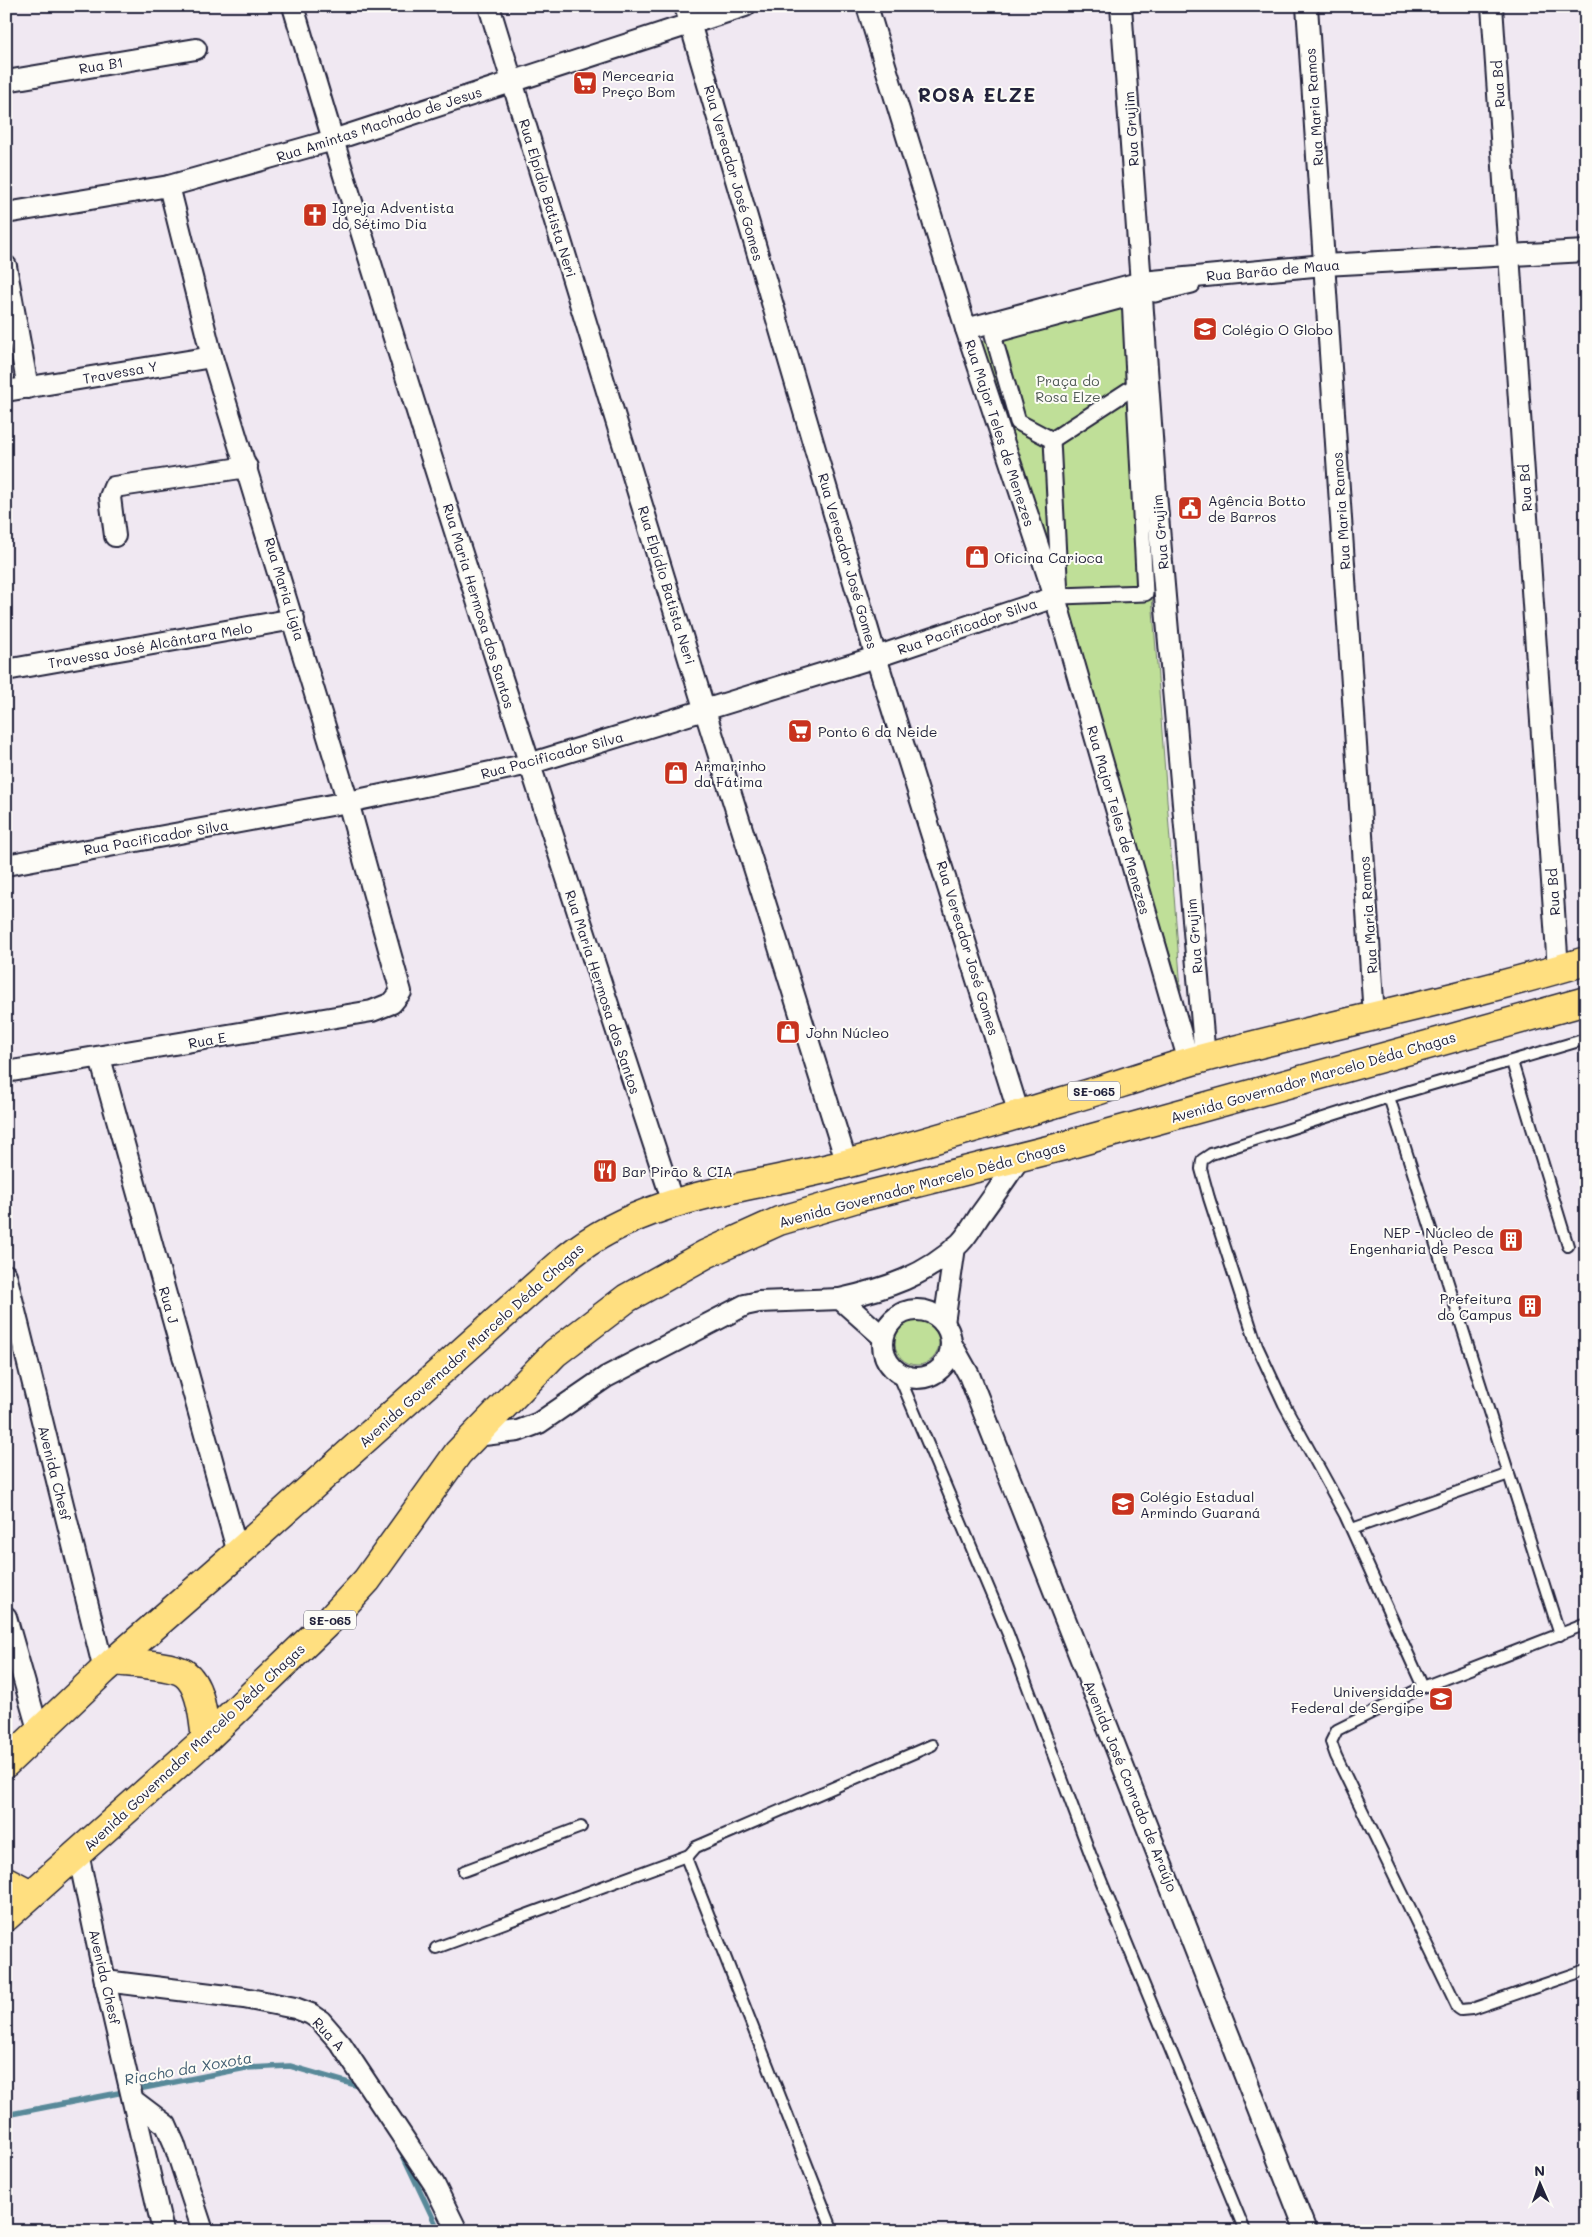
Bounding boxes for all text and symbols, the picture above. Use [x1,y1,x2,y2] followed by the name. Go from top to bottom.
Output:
[1300,47,1328,167] street label: Rua Maria Ramos
[77,52,125,78] street label: Rua B1
[1487,60,1509,108] street label: Rua Bd
[602,66,675,101] place label: Mercearia Preço Bom
[572,70,598,96] supermarket icon: Mercearia Preço Bom
[274,82,484,166] street label: Rua Amintas Machado de Jesus
[918,82,1036,107] district label: ROSA ELZE
[700,83,768,263] street label: Rua Vereador José Gomes
[1119,91,1143,167] street label: Rua Grujim
[515,116,581,280] street label: Rua Elpídio Batista Neri
[332,198,454,233] place label: Igreja Adventista do Sétimo Dia
[302,202,328,228] church icon: Igreja Adventista do Sétimo Dia
[1205,255,1341,285] street label: Rua Barão de Maua
[1192,316,1218,342] school or university icon: Colégio O Globo
[1222,320,1333,339] place label: Colégio O Globo
[961,337,1039,529] street label: Rua Major Teles de Menezes
[81,356,159,388] street label: Travessa Y
[1035,371,1101,406] park label: Praça do Rosa Elze
[1327,451,1355,571] street label: Rua Maria Ramos
[1514,464,1536,512] street label: Rua Bd
[814,471,882,651] street label: Rua Vereador José Gomes
[1208,491,1306,526] place label: Agência Botto de Barros
[1147,494,1173,570] street label: Rua Grujim
[1177,495,1203,521] public building icon: Agência Botto de Barros
[439,501,519,711] street label: Rua Maria Hermosa dos Santos
[634,503,700,667] street label: Rua Elpídio Batista Neri
[260,535,310,643] street label: Rua Maria Ligia
[964,544,990,570] shop icon: Oficina Carioca
[994,548,1104,567] place label: Oficina Carioca
[895,593,1039,659] street label: Rua Pacificador Silva
[46,618,254,672] street label: Travessa José Alcântara Melo
[787,718,813,744] supermarket icon: Ponto 6 da Neide
[818,722,937,741] place label: Ponto 6 da Neide
[1083,723,1155,917] street label: Rua Major Teles de Menezes
[479,727,625,783] street label: Rua Pacificador Silva
[694,756,766,791] place label: Armarinho da Fátima
[663,760,689,786] shop icon: Armarinho da Fátima
[82,815,230,859] street label: Rua Pacificador Silva
[1354,855,1382,975] street label: Rua Maria Ramos
[932,858,1004,1038] street label: Rua Vereador José Gomes
[1542,868,1564,916] street label: Rua Bd
[561,888,645,1096] street label: Rua Maria Hermosa dos Santos
[1181,898,1207,974] street label: Rua Grujim
[775,1019,801,1045] shop icon: John Núcleo
[806,1023,889,1042] place label: John Núcleo
[187,1027,227,1053] street label: Rua E
[1168,1027,1458,1127] street label: Avenida Governador Marcelo Déda Chagas
[1068,1082,1120,1100] road number: SE-065
[777,1136,1067,1232] street label: Avenida Governador Marcelo Déda Chagas
[592,1158,618,1184] restaurant icon: Bar Pirão & CIA
[622,1162,733,1181] place label: Bar Pirão & CIA
[1350,1223,1494,1258] place label: NEP - Núcleo de Engenharia de Pesca
[1498,1227,1524,1253] building icon: NEP - Núcleo de Engenharia de Pesca
[355,1239,587,1451] street label: Avenida Governador Marcelo Déda Chagas
[155,1284,183,1326] street label: Rua J
[1437,1289,1512,1324] place label: Prefeitura do Campus
[1517,1293,1543,1319] building icon: Prefeitura do Campus
[34,1423,76,1523] street label: Avenida Chesf
[1140,1487,1261,1522] place label: Colégio Estadual Armindo Guaraná
[1110,1491,1136,1517] school or university icon: Colégio Estadual Armindo Guaraná
[304,1610,356,1630] road number: SE-065
[79,1639,309,1855] street label: Avenida Governador Marcelo Déda Chagas
[1080,1678,1182,1894] street label: Avenida José Conrado de Araújo
[1291,1682,1424,1717] place label: Universidade Federal de Sergipe
[1428,1686,1454,1712] school or university icon: Universidade Federal de Sergipe
[85,1927,125,2027] street label: Avenida Chesf
[309,2013,349,2055] street label: Rua A
[122,2047,254,2089] water label: Riacho da Xoxota
[1514,2160,1564,2210] north arrow
[1534,2161,1545,2180] text: N

